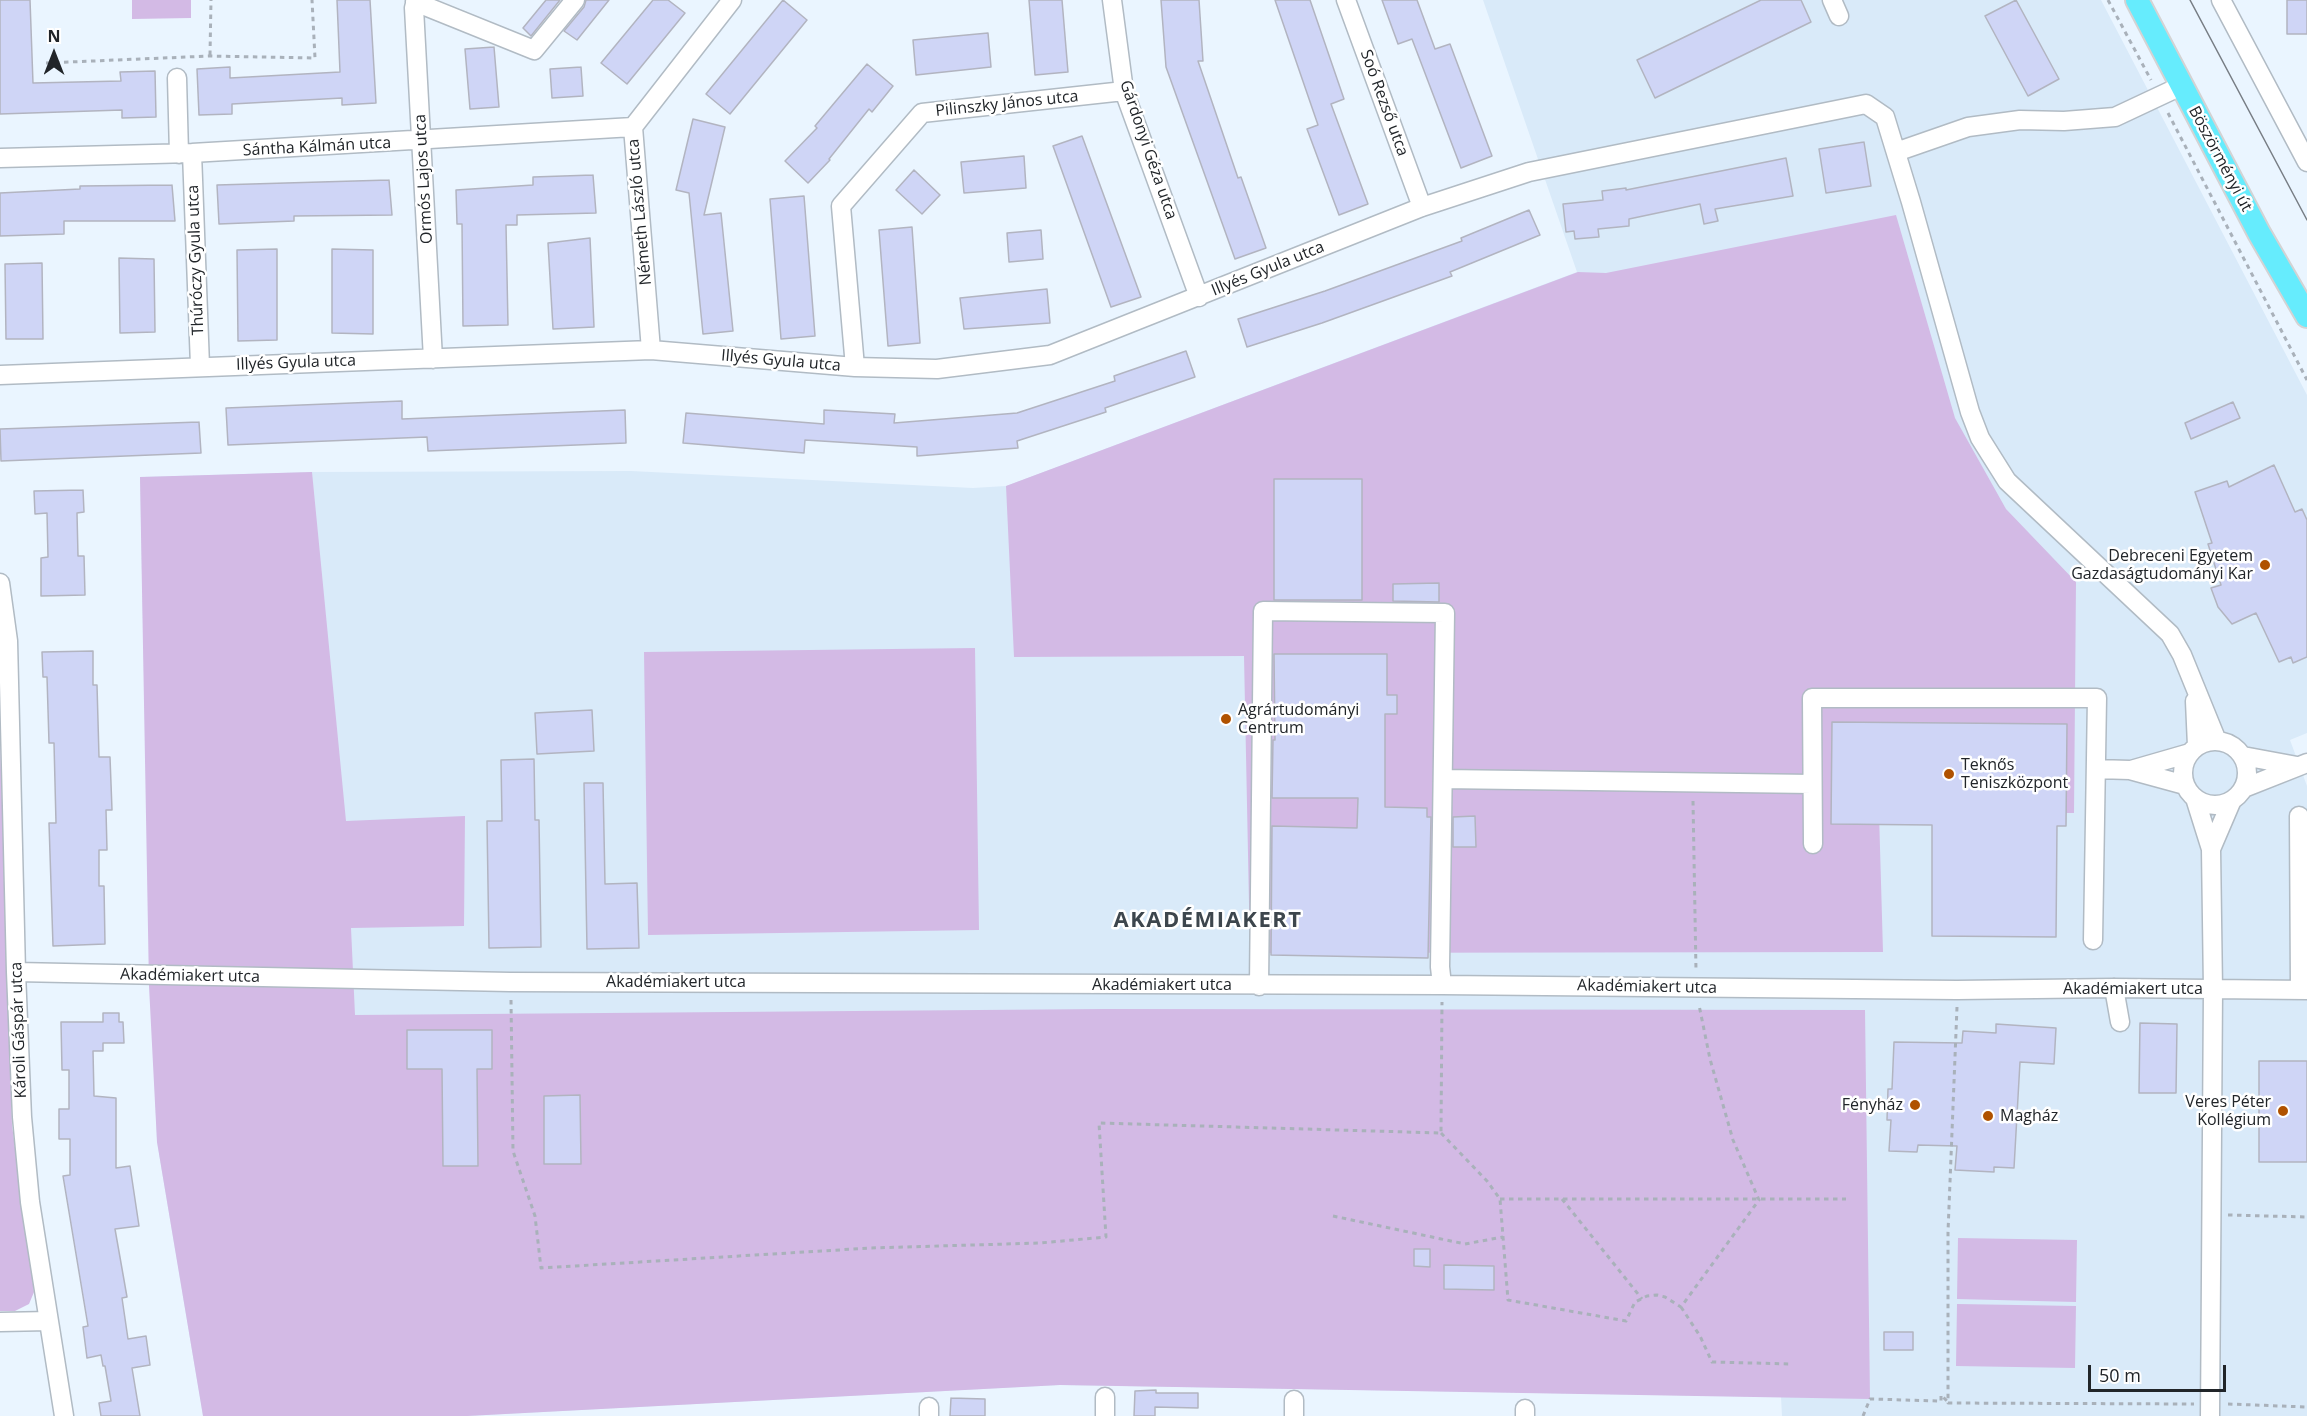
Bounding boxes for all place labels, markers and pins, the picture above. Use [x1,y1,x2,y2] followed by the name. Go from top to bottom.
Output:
[2071,546,2253,584] place label: Debreceni Egyetem Gazdaságtudományi Kar
[2258,558,2272,572] marker: Debreceni Egyetem Gazdaságtudományi Kar
[1238,700,1359,738] place label: Agrártudományi Centrum
[1219,712,1233,726] marker: Agrártudományi Centrum
[1961,755,2068,793] place label: Teknős Teniszközpont
[1942,767,1956,781] marker: Teknős Teniszközpont
[2185,1092,2271,1130] place label: Veres Péter Kollégium
[1842,1095,1903,1115] place label: Fényház
[1908,1098,1922,1112] marker: Fényház
[2276,1104,2290,1118] marker: Veres Péter Kollégium
[2000,1106,2058,1126] place label: Magház
[1981,1109,1995,1123] marker: Magház

